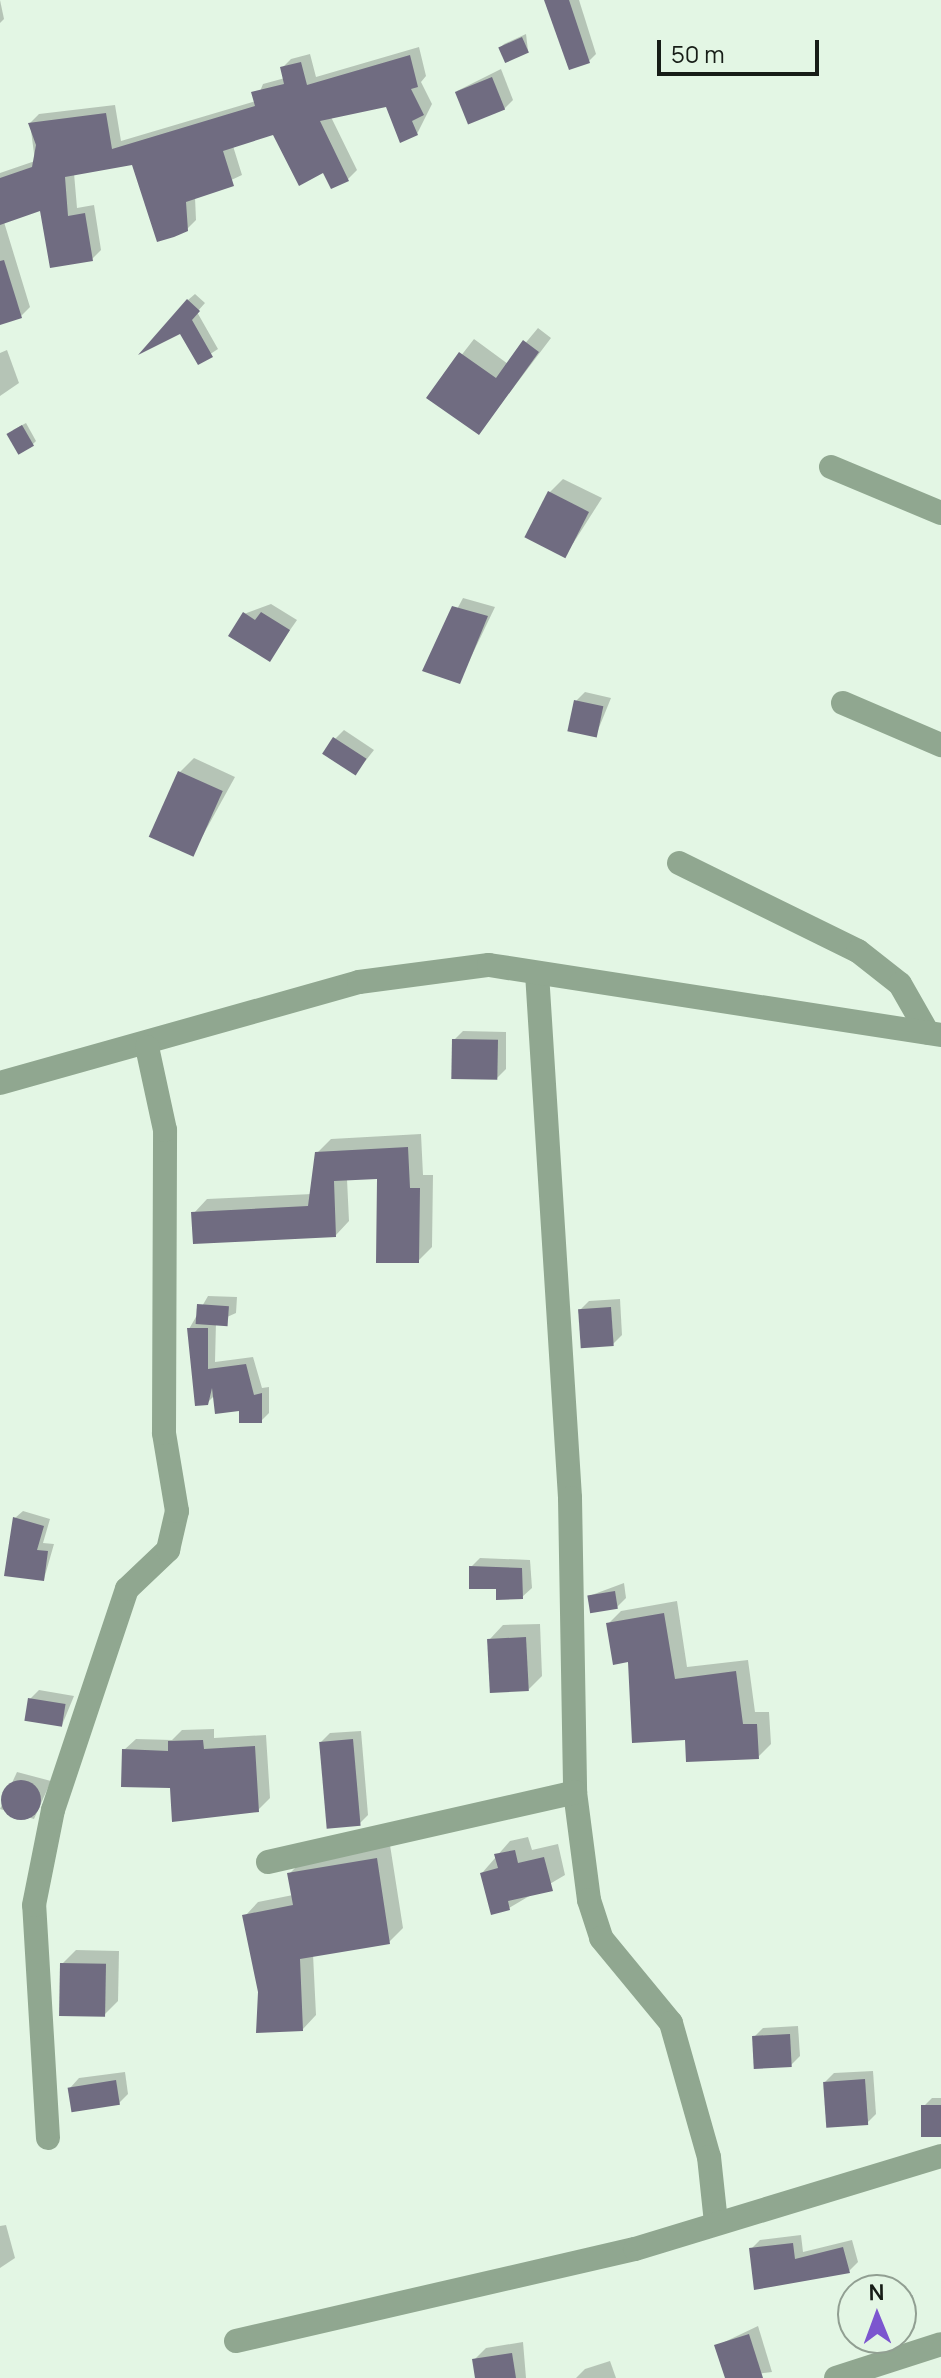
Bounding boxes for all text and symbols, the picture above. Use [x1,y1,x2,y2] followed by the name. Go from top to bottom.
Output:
[661,24,823,74] scale bar
[671,37,725,70] text: 50 m
[837,2274,917,2354] north arrow
[868,2277,885,2307] text: N

